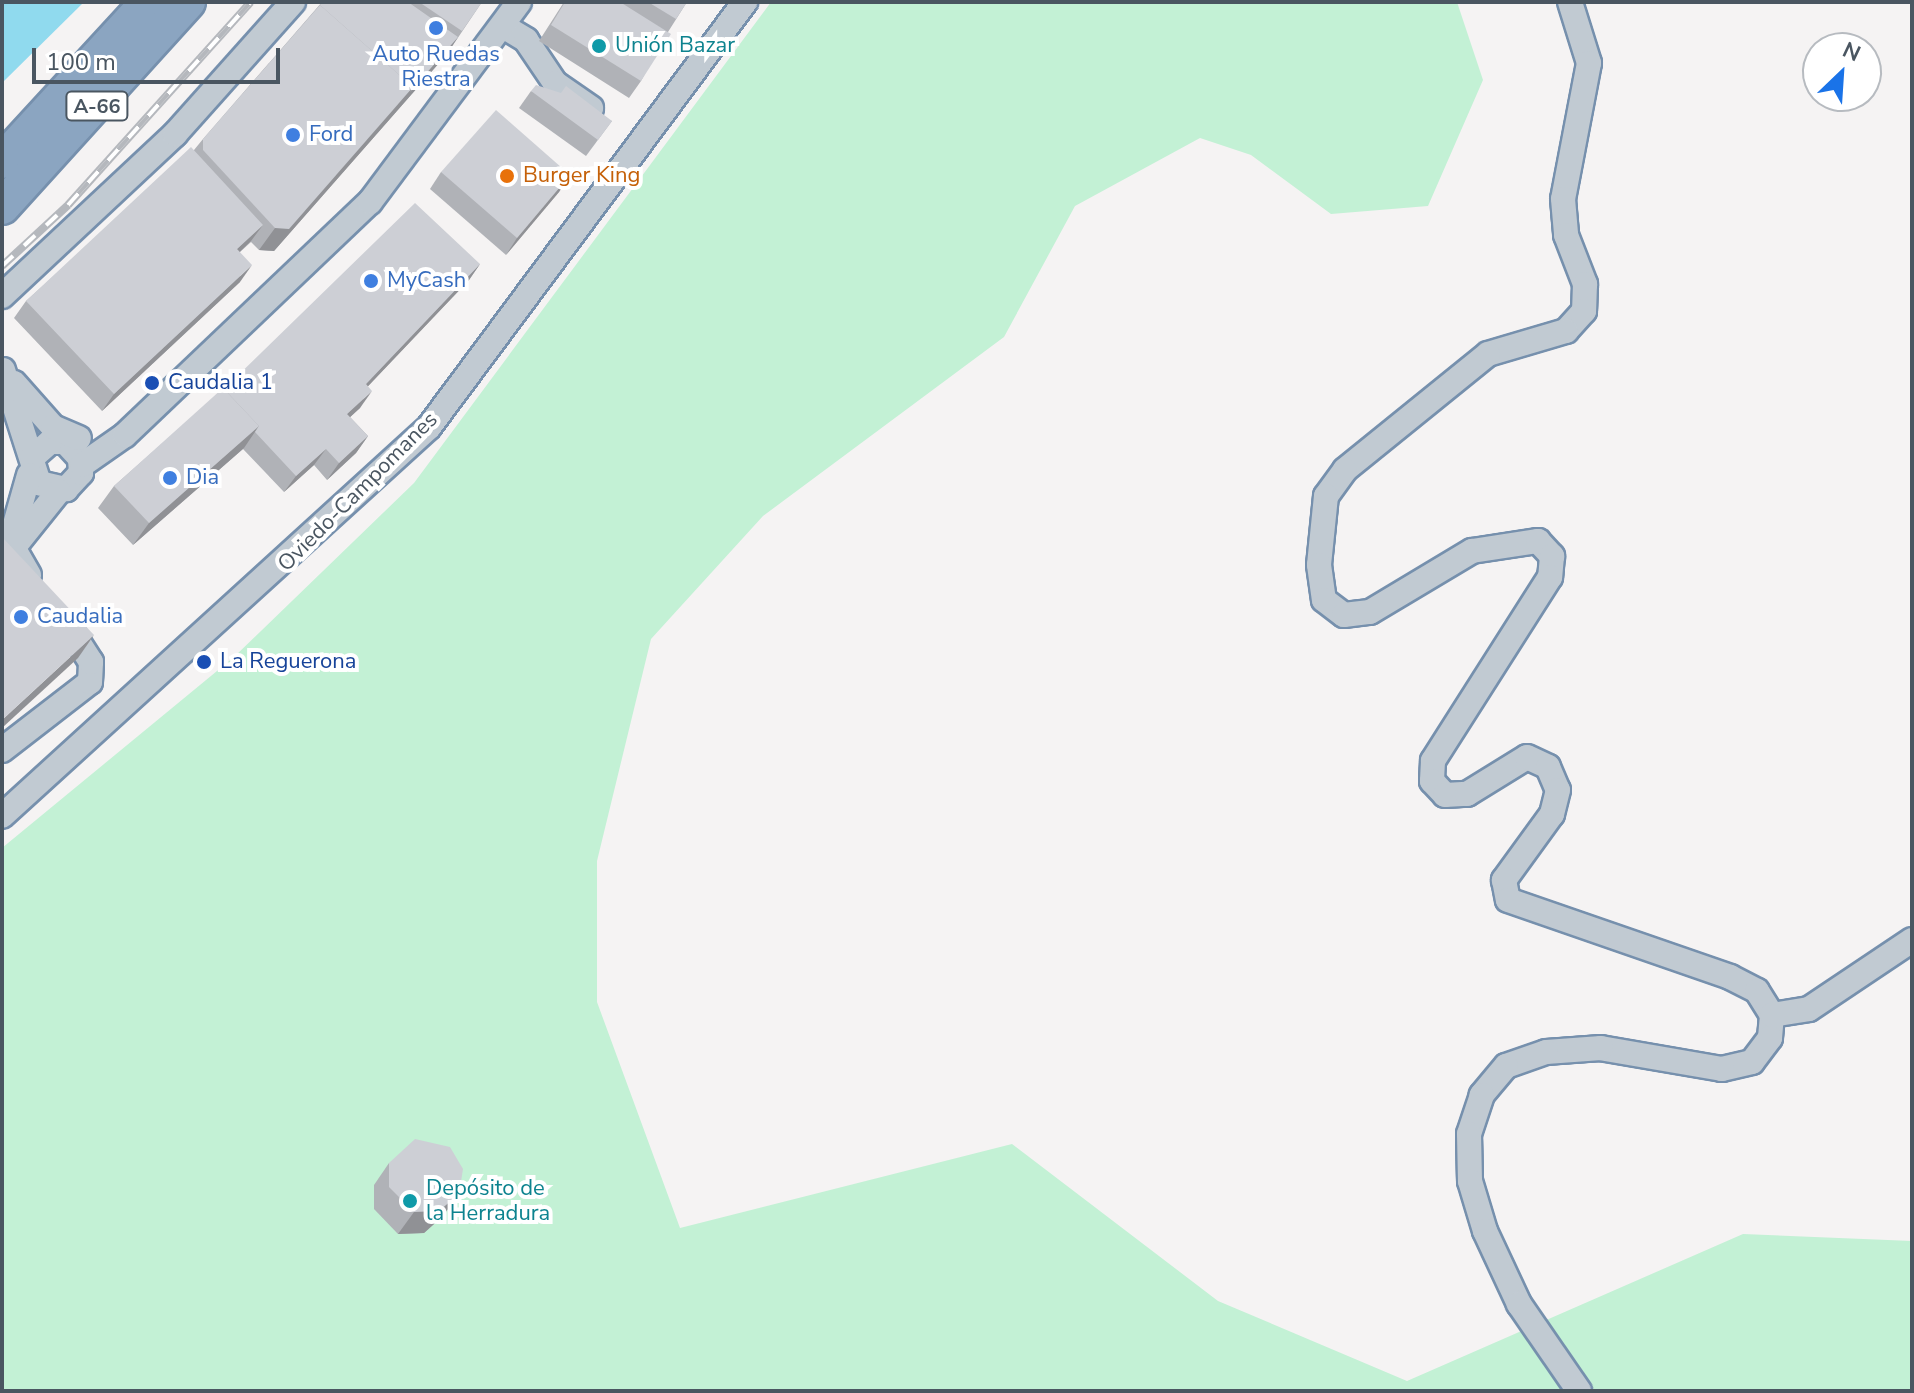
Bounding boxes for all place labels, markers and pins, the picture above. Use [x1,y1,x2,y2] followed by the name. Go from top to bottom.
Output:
[427,19,445,37] marker: Auto Ruedas Riestra
[615,33,735,59] place label: Unión Bazar
[590,37,608,55] marker: Unión Bazar
[372,41,500,92] place label: Auto Ruedas Riestra
[309,122,353,148] place label: Ford
[284,126,302,144] marker: Ford
[523,163,640,189] place label: Burger King
[498,167,516,185] marker: Burger King
[387,268,466,294] place label: MyCash
[362,272,380,290] marker: MyCash
[168,370,273,396] place label: Caudalia 1
[143,374,161,392] marker: Caudalia 1
[186,465,219,491] place label: Dia
[161,469,179,487] marker: Dia
[37,604,123,630] place label: Caudalia
[12,608,30,626] marker: Caudalia
[220,649,356,675] place label: La Reguerona
[195,653,213,671] marker: La Reguerona
[426,1175,550,1226] place label: Depósito de la Herradura
[401,1192,419,1210] marker: Depósito de la Herradura

